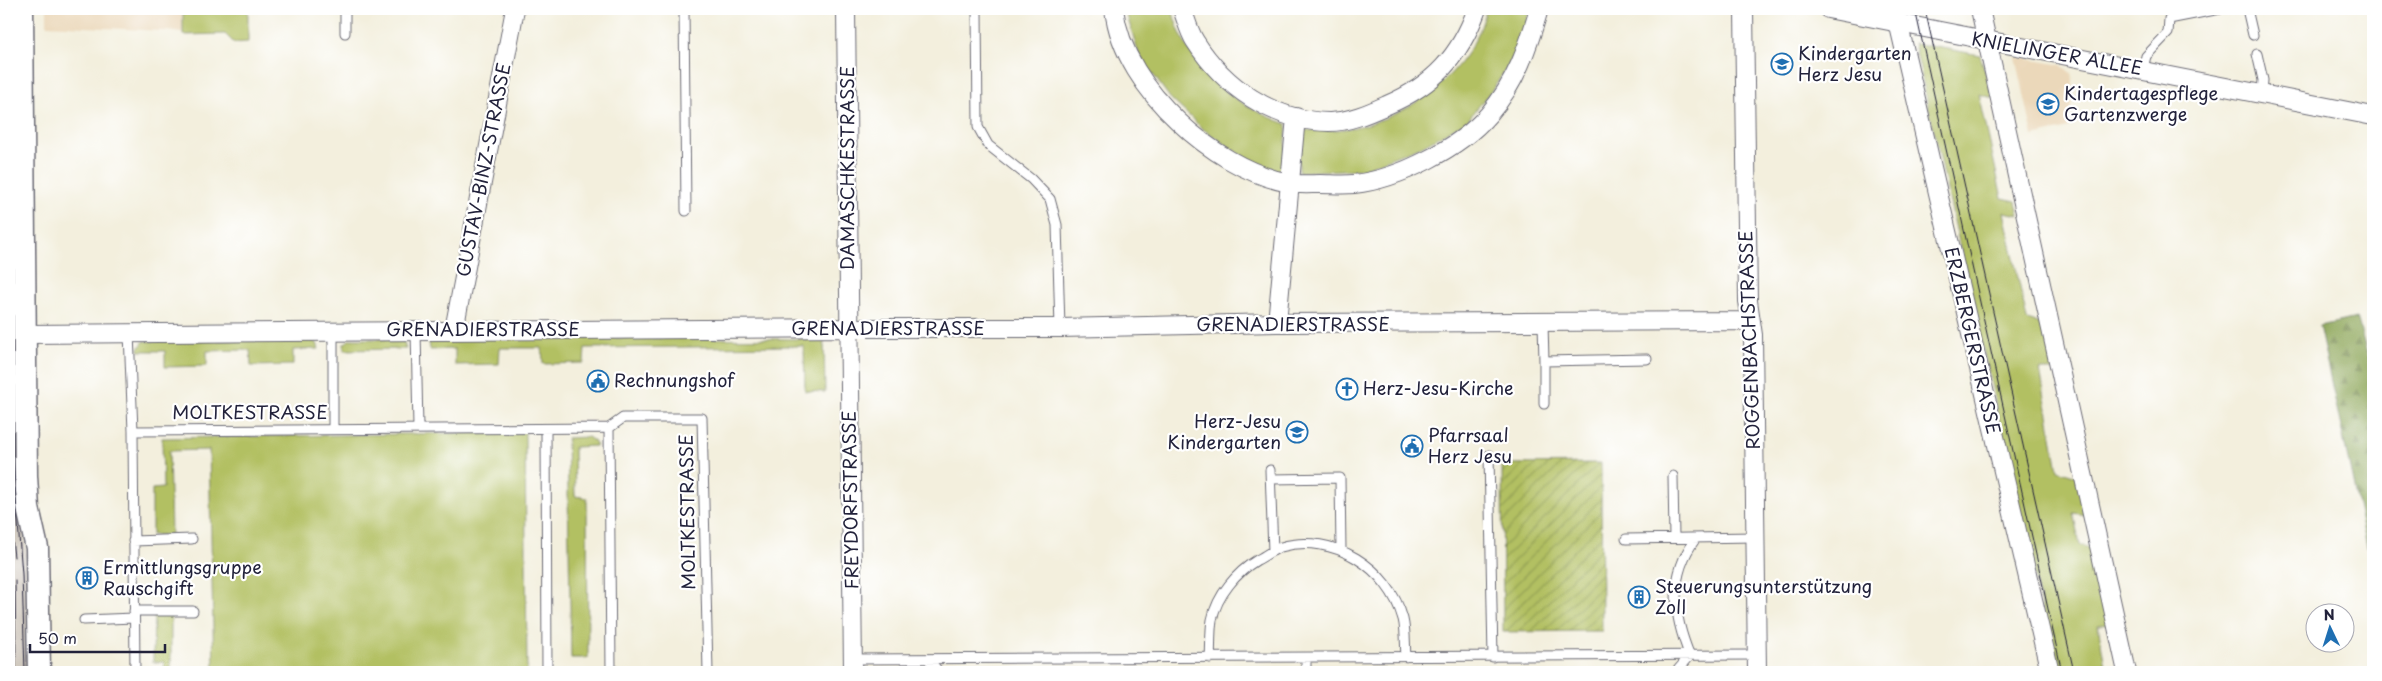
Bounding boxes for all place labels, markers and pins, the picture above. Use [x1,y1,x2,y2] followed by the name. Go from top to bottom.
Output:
[1798,39,1912,87] place label: Kindergarten Herz Jesu
[1770,52,1794,76] school or university icon: Kindergarten Herz Jesu
[2064,79,2219,127] place label: Kindertagespflege Gartenzwerge
[2036,92,2060,116] school or university icon: Kindertagespflege Gartenzwerge
[614,366,736,393] place label: Rechnungshof
[586,369,610,393] public building icon: Rechnungshof
[1363,374,1514,401] place label: Herz-Jesu-Kirche
[1335,377,1359,401] church icon: Herz-Jesu-Kirche
[1167,407,1281,455] place label: Herz-Jesu Kindergarten
[1285,420,1309,444] school or university icon: Herz-Jesu Kindergarten
[1428,421,1512,469] place label: Pfarrsaal Herz Jesu
[1400,434,1424,458] public building icon: Pfarrsaal Herz Jesu
[103,553,262,601] place label: Ermittlungsgruppe Rauschgift
[75,566,99,590] building icon: Ermittlungsgruppe Rauschgift
[1655,572,1872,620] place label: Steuerungsunterstützung Zoll
[1627,585,1651,609] building icon: Steuerungsunterstützung Zoll

